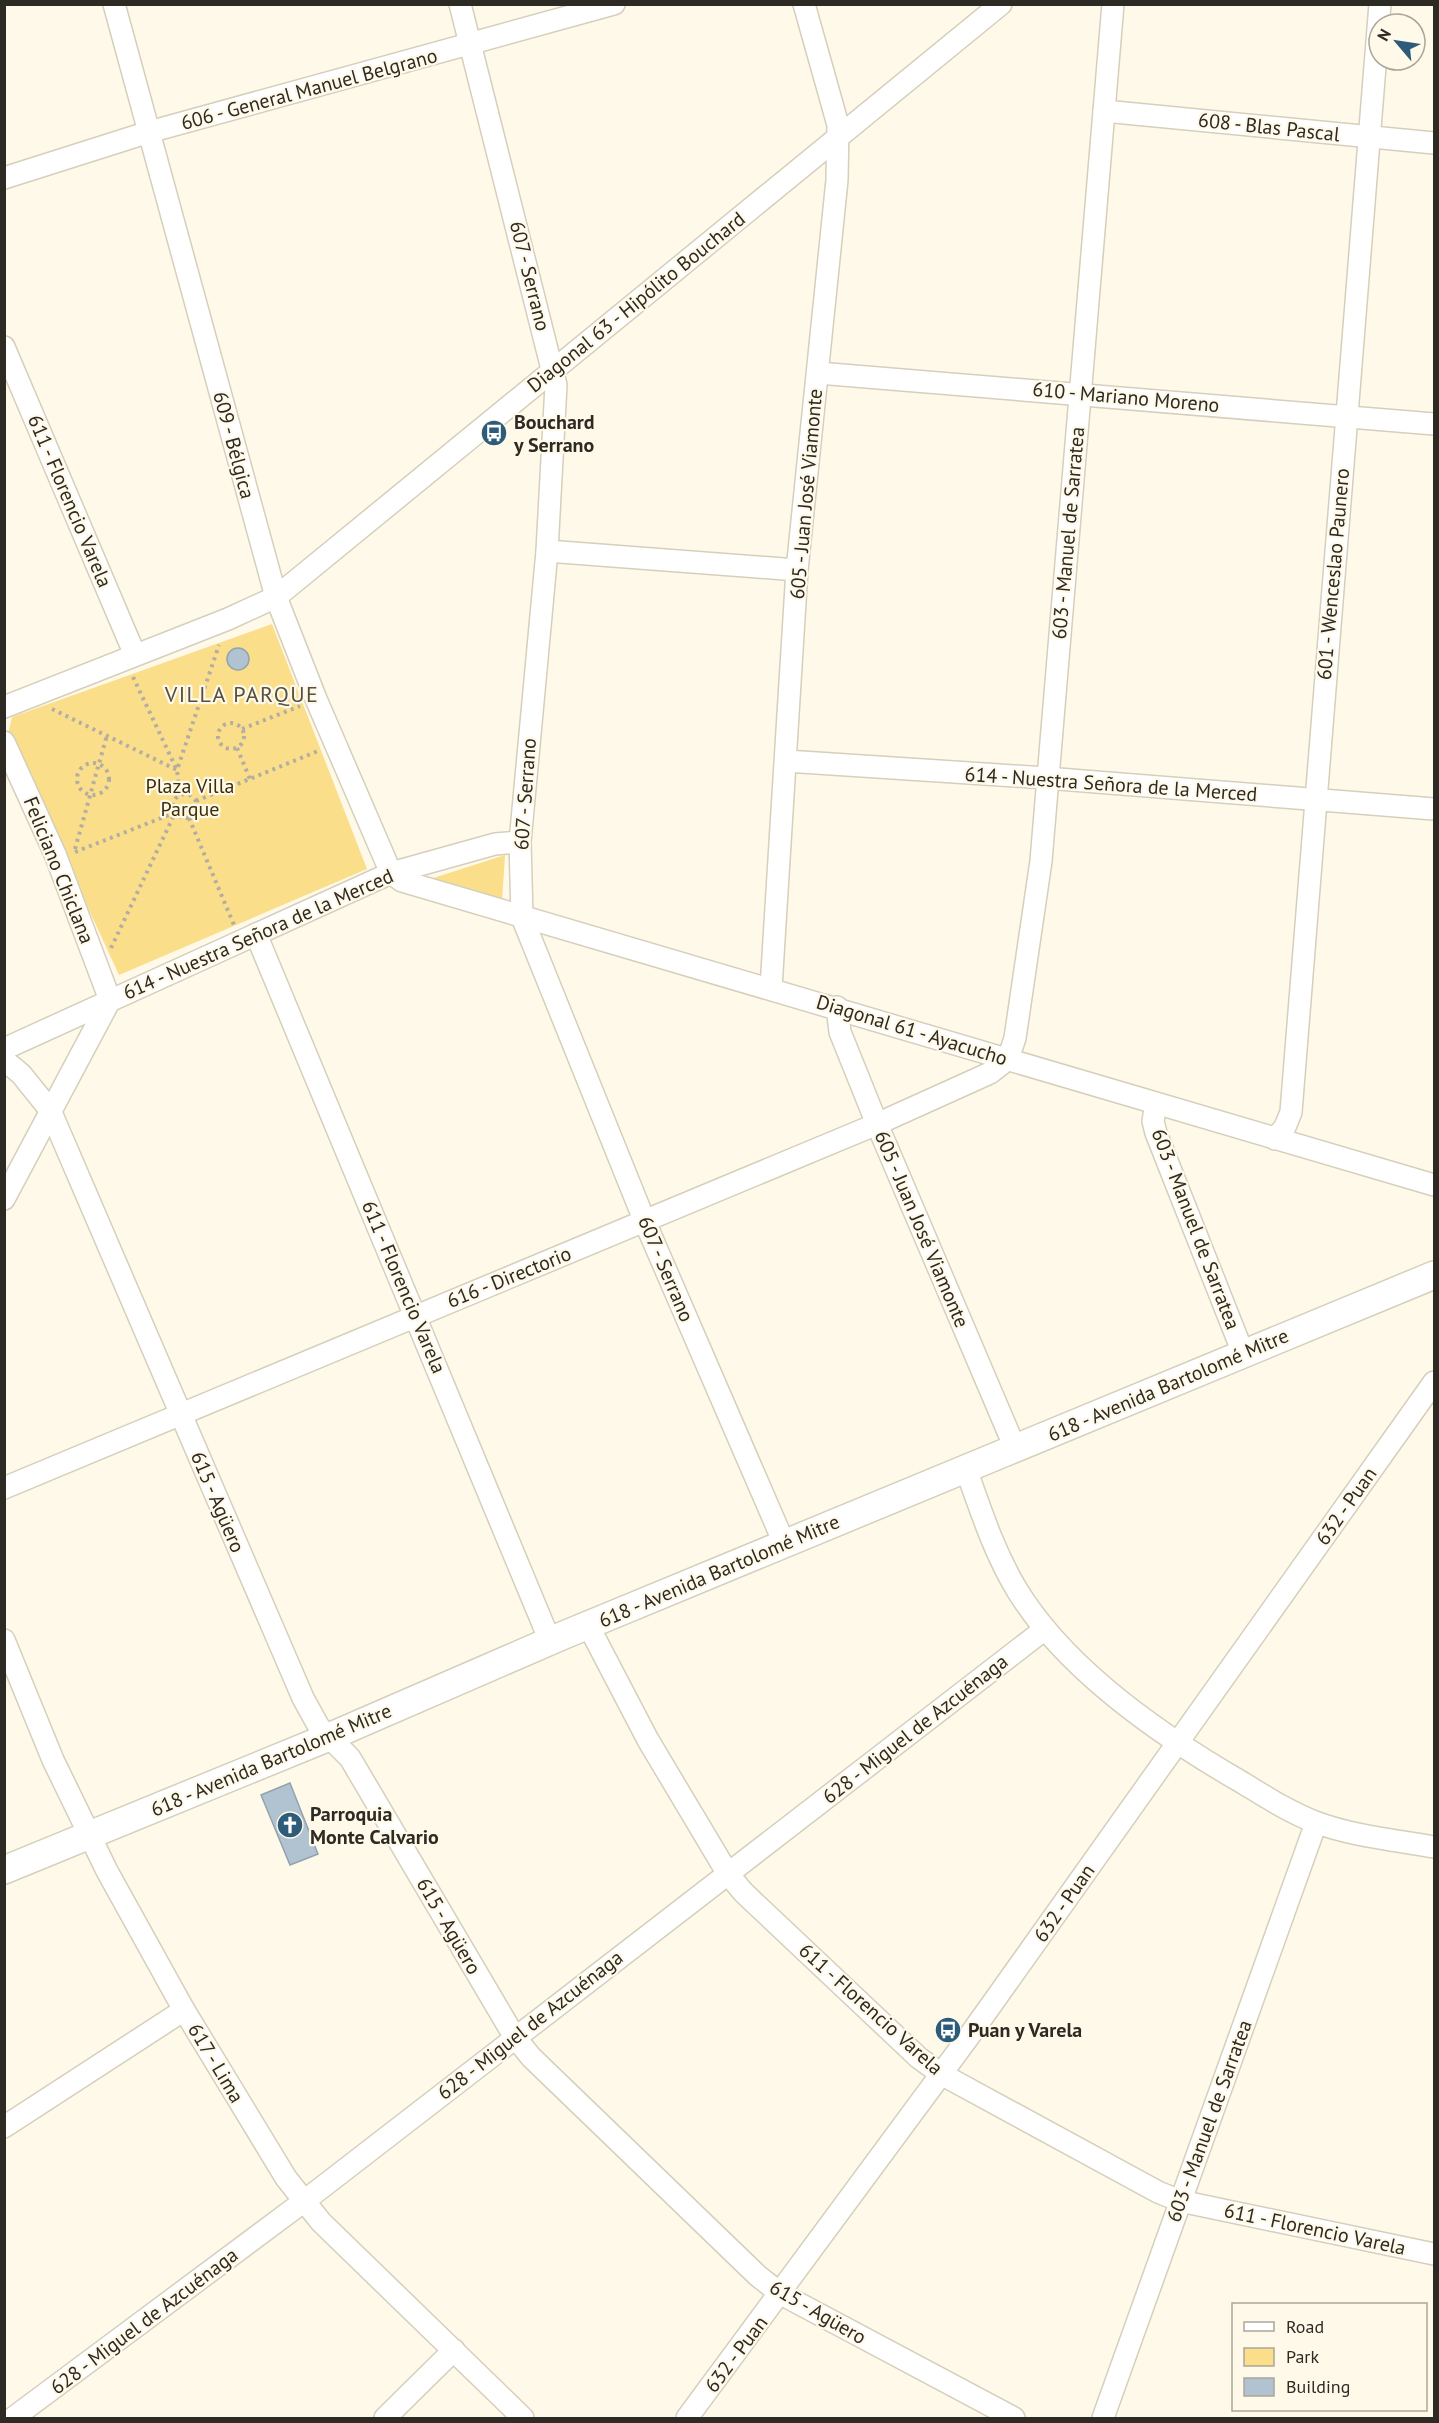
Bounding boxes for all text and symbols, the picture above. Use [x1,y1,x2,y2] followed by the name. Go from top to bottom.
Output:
[1367,12,1427,72] north arrow
[1373,25,1395,44] text: N
[178,42,440,136] street label: 606 - General Manuel Belgrano
[1197,107,1341,147] street label: 608 - Blas Pascal
[522,206,750,398] street label: Diagonal 63 - Hipólito Bouchard
[504,218,556,334] street label: 607 - Serrano
[1032,376,1220,418] street label: 610 - Mariano Moreno
[207,388,261,502] street label: 609 - Bélgica
[784,388,828,600] street label: 605 - Juan José Viamonte
[513,409,595,458] place label: Bouchard y Serrano
[22,411,118,591] street label: 611 - Florencio Varela
[479,418,509,448] bus stop icon: Bouchard y Serrano
[1046,426,1090,640] street label: 603 - Manuel de Sarratea
[1311,467,1355,681] street label: 601 - Wenceslao Paunero
[164,680,319,708] district label: VILLA PARQUE
[508,737,542,851] street label: 607 - Serrano
[964,761,1258,807] street label: 614 - Nuestra Señora de la Merced
[146,773,234,822] park label: Plaza Villa Parque
[18,793,100,947] street label: Feliciano Chiclana
[119,863,397,1005] street label: 614 - Nuestra Señora de la Merced
[813,989,1011,1071] street label: Diagonal 61 - Ayacucho
[1146,1125,1246,1333] street label: 603 - Manuel de Sarratea
[869,1127,975,1331] street label: 605 - Juan José Viamonte
[356,1197,452,1377] street label: 611 - Florencio Varela
[632,1212,700,1326] street label: 607 - Serrano
[443,1240,575,1314] street label: 616 - Directorio
[1044,1322,1292,1448] street label: 618 - Avenida Bartolomé Mitre
[185,1447,251,1557] street label: 615 - Agüero
[1310,1462,1382,1550] street label: 632 - Puan
[595,1508,843,1634] street label: 618 - Avenida Bartolomé Mitre
[817,1648,1013,1810] street label: 628 - Miguel de Azcuénaga
[147,1697,395,1823] street label: 618 - Avenida Bartolomé Mitre
[310,1801,439,1850] place label: Parroquia Monte Calvario
[275,1810,305,1840] church icon: Parroquia Monte Calvario
[1028,1859,1100,1947] street label: 632 - Puan
[411,1873,487,1979] street label: 615 - Agüero
[794,1937,948,2081] street label: 611 - Florencio Varela
[432,1944,628,2106] street label: 628 - Miguel de Azcuénaga
[933,2015,963,2045] bus stop icon: Puan y Varela
[1160,2016,1258,2226] street label: 603 - Manuel de Sarratea
[968,2017,1082,2043] place label: Puan y Varela
[182,2019,250,2107] street label: 617 - Lima
[1222,2197,1408,2261] street label: 611 - Florencio Varela
[45,2242,243,2400] street label: 628 - Miguel de Azcuénaga
[765,2274,871,2350] street label: 615 - Agüero
[1232,2303,1427,2411] legend
[699,2310,773,2398] street label: 632 - Puan
[1286,2315,1324,2338] text: Road
[1286,2345,1319,2368] text: Park
[1286,2375,1350,2398] text: Building

